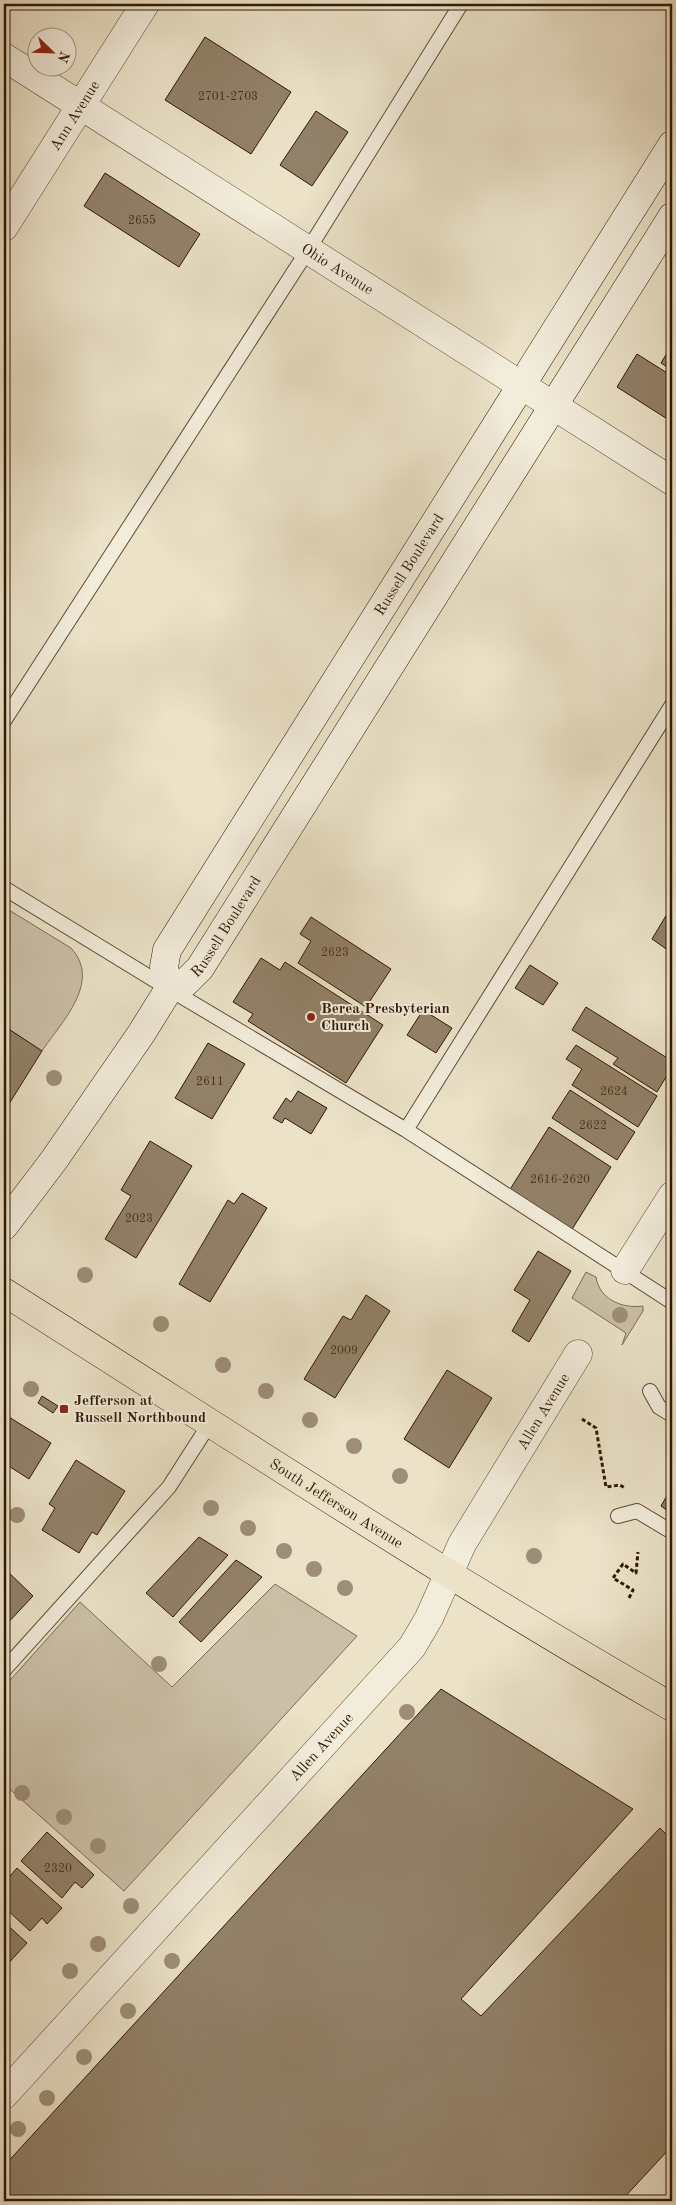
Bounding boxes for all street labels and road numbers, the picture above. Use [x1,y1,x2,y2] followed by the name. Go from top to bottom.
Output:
[48,79,103,154] street label: Ann Avenue
[298,242,375,298] street label: Ohio Avenue
[373,512,448,619] street label: Russell Boulevard
[189,874,265,981] street label: Russell Boulevard
[515,1371,573,1453] street label: Allen Avenue
[266,1457,405,1552] street label: South Jefferson Avenue
[288,1711,357,1785] street label: Allen Avenue

